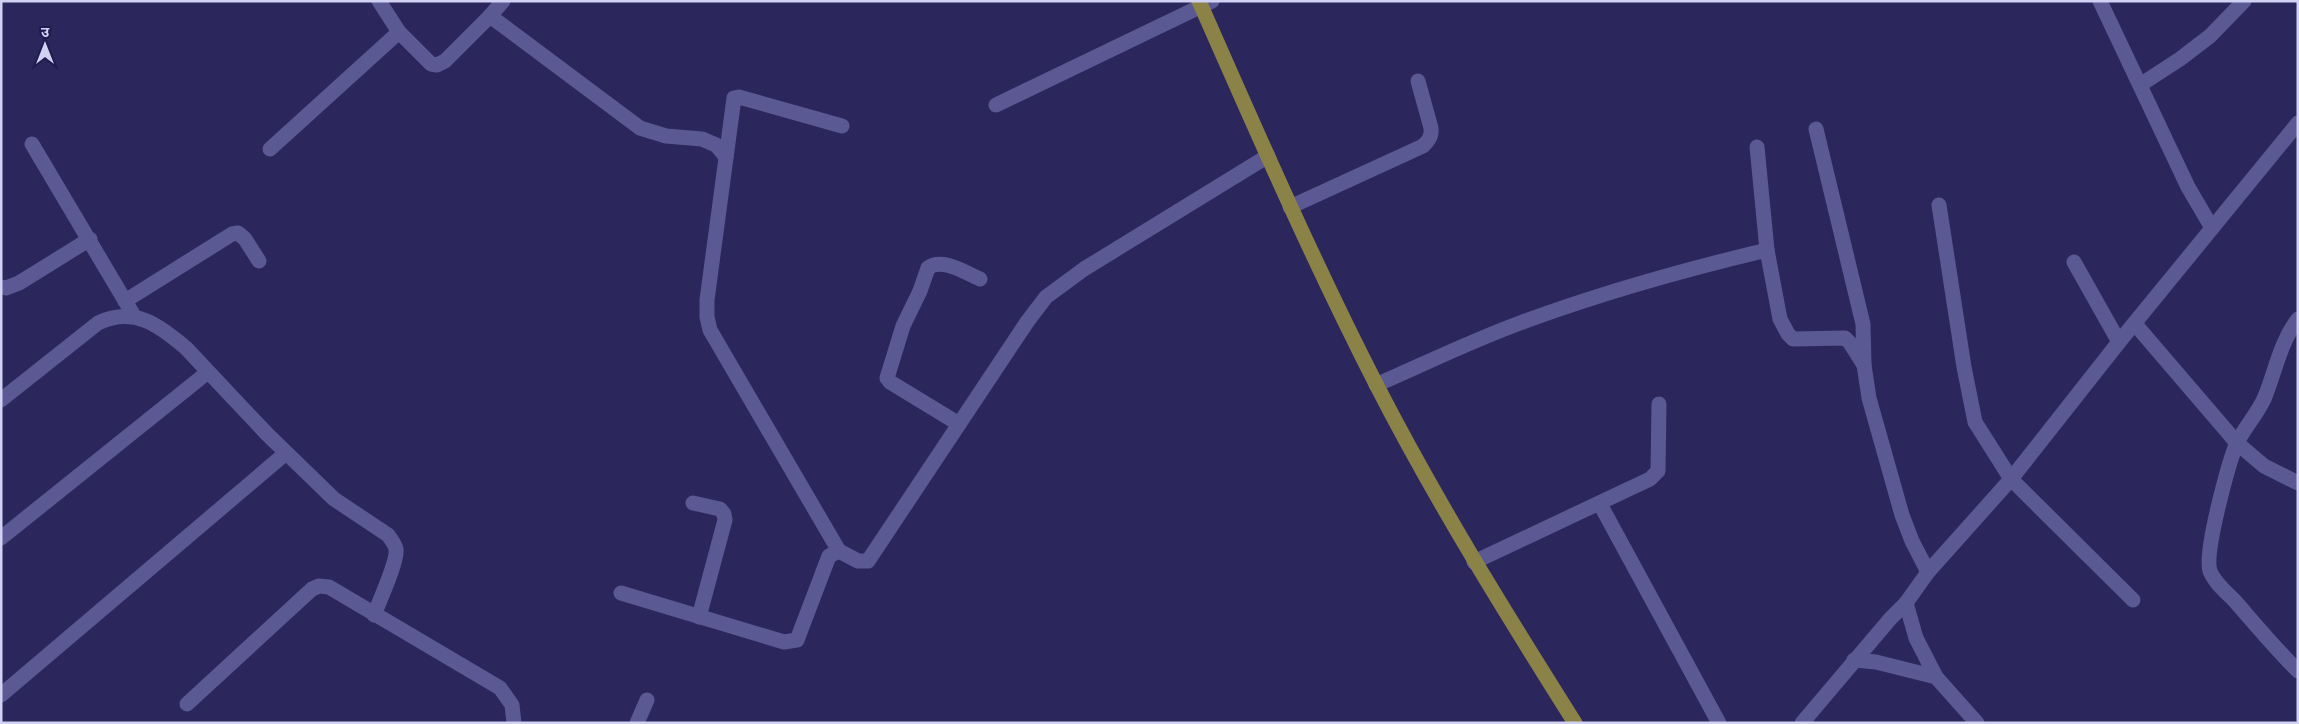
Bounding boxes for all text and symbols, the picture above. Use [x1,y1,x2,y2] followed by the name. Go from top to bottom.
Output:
[20,20,70,70] north arrow
[41,23,50,41] text: उ

